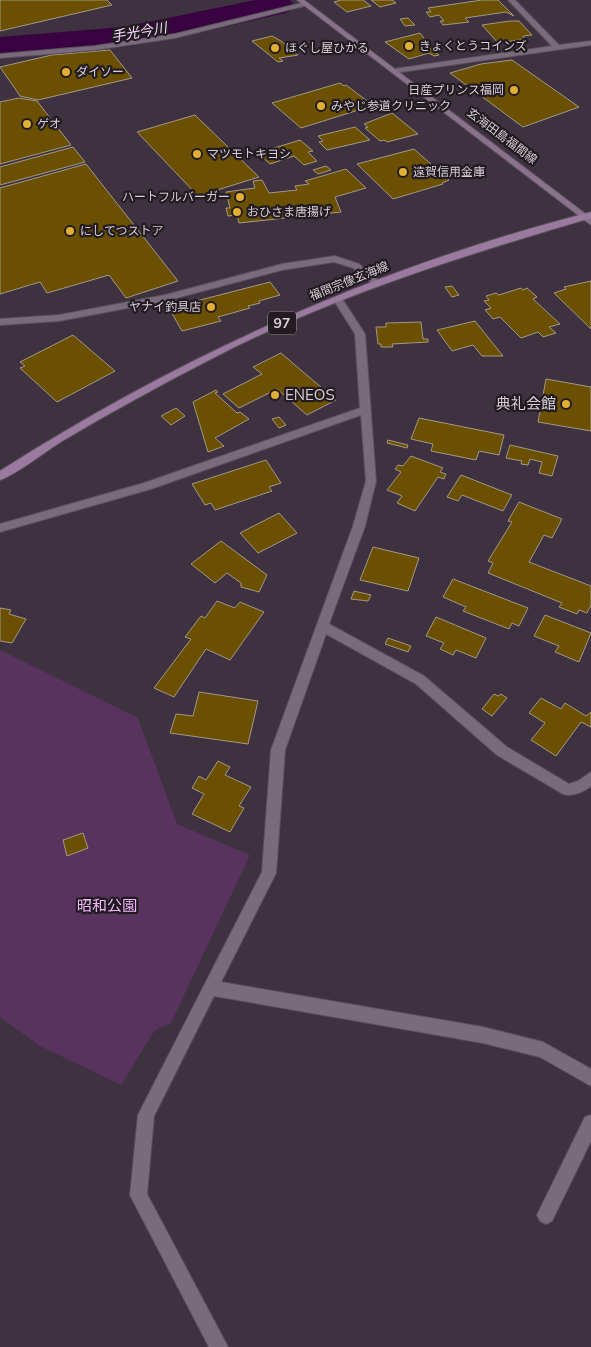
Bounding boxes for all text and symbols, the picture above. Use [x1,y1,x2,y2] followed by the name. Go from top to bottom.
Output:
[110,18,170,46] water label: 手光今川
[419,38,527,53] place label: きょくとうコインズ
[285,40,369,55] place label: ほぐし屋ひかる
[403,40,415,52] marker: きょくとうコインズ
[269,42,281,54] marker: ほぐし屋ひかる
[76,64,124,79] place label: ダイソー
[60,66,72,78] marker: ダイソー
[408,82,504,97] place label: 日産プリンス福岡
[508,84,520,96] marker: 日産プリンス福岡
[331,98,451,113] place label: みやじ参道クリニック
[315,100,327,112] marker: みやじ参道クリニック
[464,104,540,167] street label: 玄海田島福間線
[37,116,61,131] place label: ゲオ
[21,118,33,130] marker: ゲオ
[207,146,291,161] place label: マツモトキヨシ
[191,148,203,160] marker: マツモトキヨシ
[413,164,485,179] place label: 遠賀信用金庫
[397,166,409,178] marker: 遠賀信用金庫
[122,189,230,204] place label: ハートフルバーガー
[234,191,246,203] marker: ハートフルバーガー
[247,204,331,219] place label: おひさま唐揚げ
[231,206,243,218] marker: おひさま唐揚げ
[80,223,163,238] place label: にしてつストア
[64,225,76,237] marker: にしてつストア
[307,258,391,303] street label: 福間宗像玄海線
[129,299,201,314] place label: ヤナイ釣具店
[205,301,217,313] marker: ヤナイ釣具店
[268,312,296,334] road number: 97
[285,385,335,404] place label: ENEOS
[269,389,281,401] marker: ENEOS
[496,394,556,413] place label: 典礼会館
[560,398,572,410] marker: 典礼会館
[77,896,137,915] park label: 昭和公園

